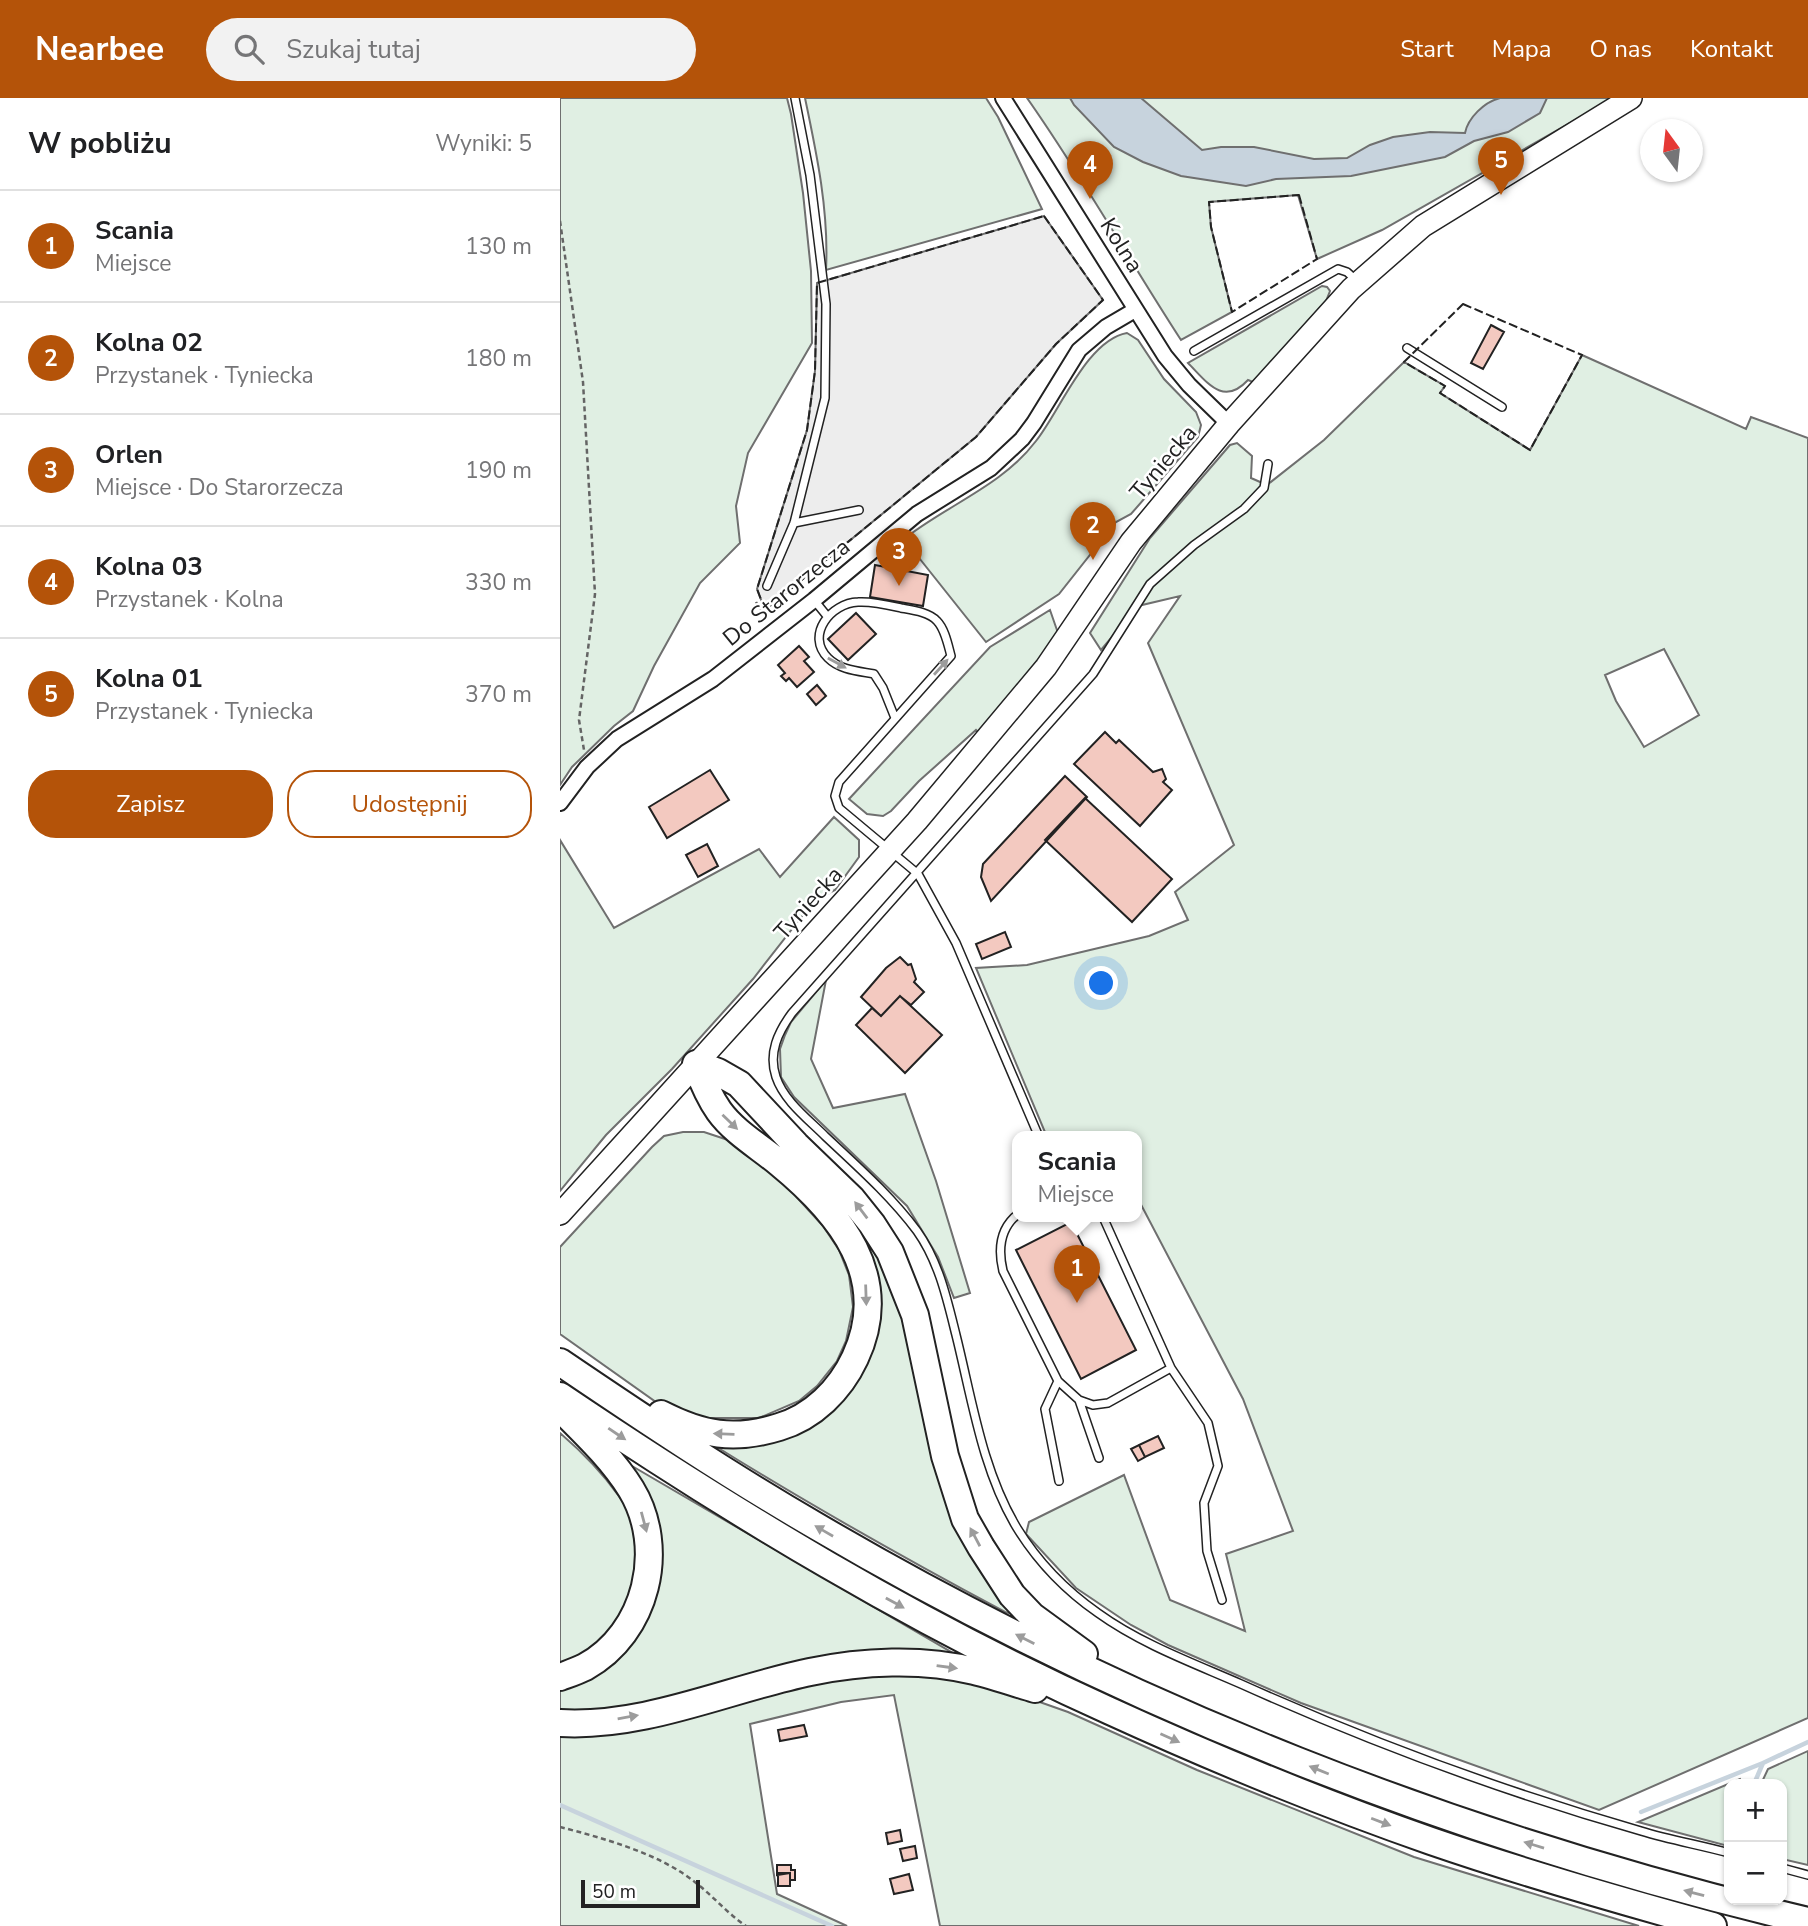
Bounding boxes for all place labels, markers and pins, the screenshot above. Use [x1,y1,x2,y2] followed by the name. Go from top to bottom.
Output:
[1478,137,1524,195] pin: 5
[1067,141,1113,199] pin: 4
[1070,502,1116,560] pin: 2
[876,528,922,586] pin: 3
[1054,1245,1100,1303] pin: 1

